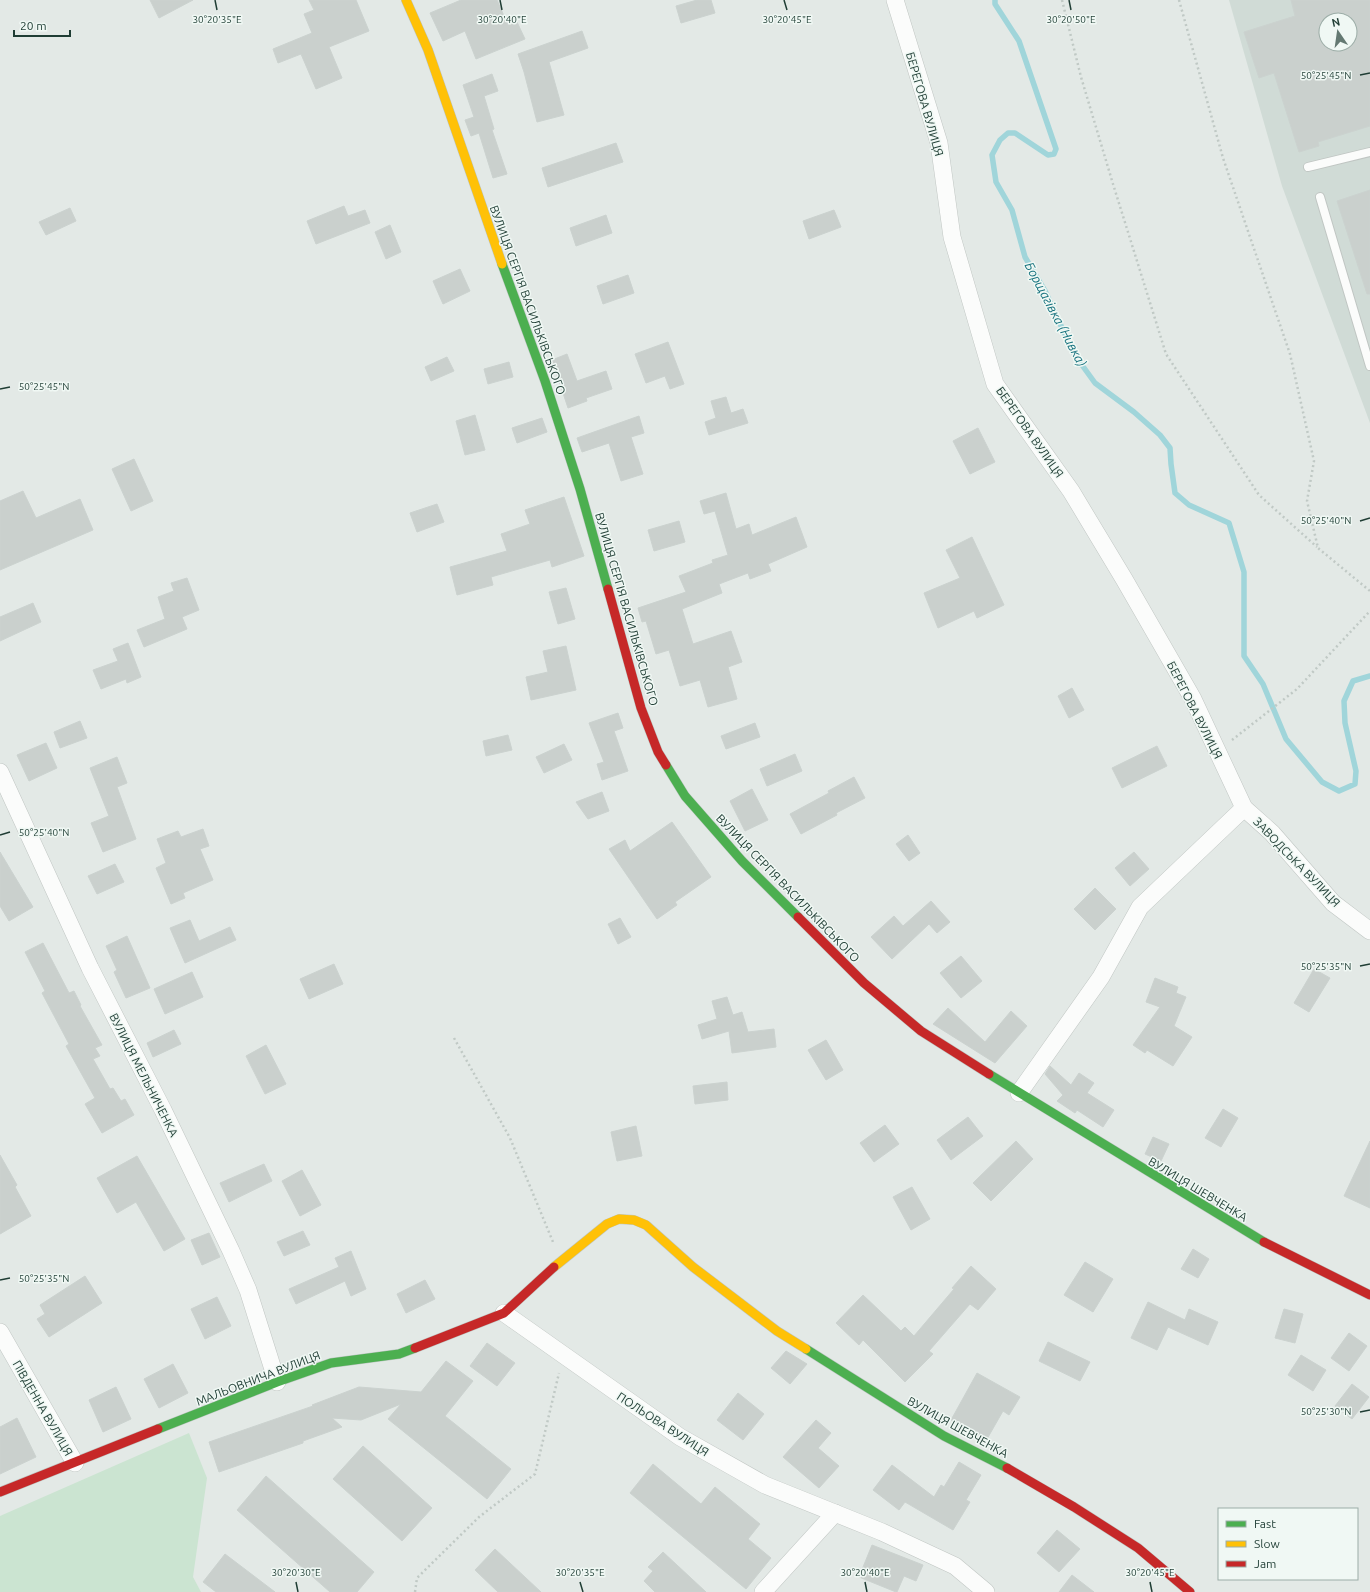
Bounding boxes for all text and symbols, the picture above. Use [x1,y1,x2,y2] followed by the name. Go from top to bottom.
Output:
[14,12,70,38] scale bar
[1318,12,1358,52] north arrow
[192,14,242,25] text: 30°20'35"E
[477,14,527,25] text: 30°20'40"E
[762,14,812,25] text: 30°20'45"E
[1046,14,1096,25] text: 30°20'50"E
[1330,15,1341,29] text: N
[20,19,47,32] text: 20 m
[904,50,946,158] street label: БЕРЕГОВА ВУЛИЦЯ
[1301,70,1351,81] text: 50°25'45"N
[488,204,568,396] street label: ВУЛИЦЯ СЕРГІЯ ВАСИЛЬКІВСЬКОГО
[1022,259,1089,369] water label: Борщагівка (Нивка)
[19,381,69,392] text: 50°25'45"N
[994,384,1066,480] street label: БЕРЕГОВА ВУЛИЦЯ
[593,511,661,707] street label: ВУЛИЦЯ СЕРГІЯ ВАСИЛЬКІВСЬКОГО
[1301,515,1351,526] text: 50°25'40"N
[1165,659,1225,761] street label: БЕРЕГОВА ВУЛИЦЯ
[714,811,862,965] street label: ВУЛИЦЯ СЕРГІЯ ВАСИЛЬКІВСЬКОГО
[1251,815,1343,909] street label: ЗАВОДСЬКА ВУЛИЦЯ
[19,827,69,838] text: 50°25'40"N
[1301,961,1351,972] text: 50°25'35"N
[107,1011,181,1139] street label: ВУЛИЦЯ МЕЛЬНИЧЕНКА
[1146,1154,1250,1224] street label: ВУЛИЦЯ ШЕВЧЕНКА
[19,1273,69,1284] text: 50°25'35"N
[194,1348,322,1408] street label: МАЛЬОВНИЧА ВУЛИЦЯ
[10,1358,76,1458] street label: ПІВДЕННА ВУЛИЦЯ
[615,1389,711,1459] street label: ПОЛЬОВА ВУЛИЦЯ
[905,1394,1011,1460] street label: ВУЛИЦЯ ШЕВЧЕНКА
[1301,1406,1351,1417] text: 50°25'30"N
[1218,1508,1358,1580] legend
[1254,1517,1276,1530] text: Fast
[1254,1537,1280,1550] text: Slow
[1254,1557,1276,1570] text: Jam
[271,1567,321,1578] text: 30°20'30"E
[555,1567,605,1578] text: 30°20'35"E
[840,1567,890,1578] text: 30°20'40"E
[1125,1567,1175,1578] text: 30°20'45"E

